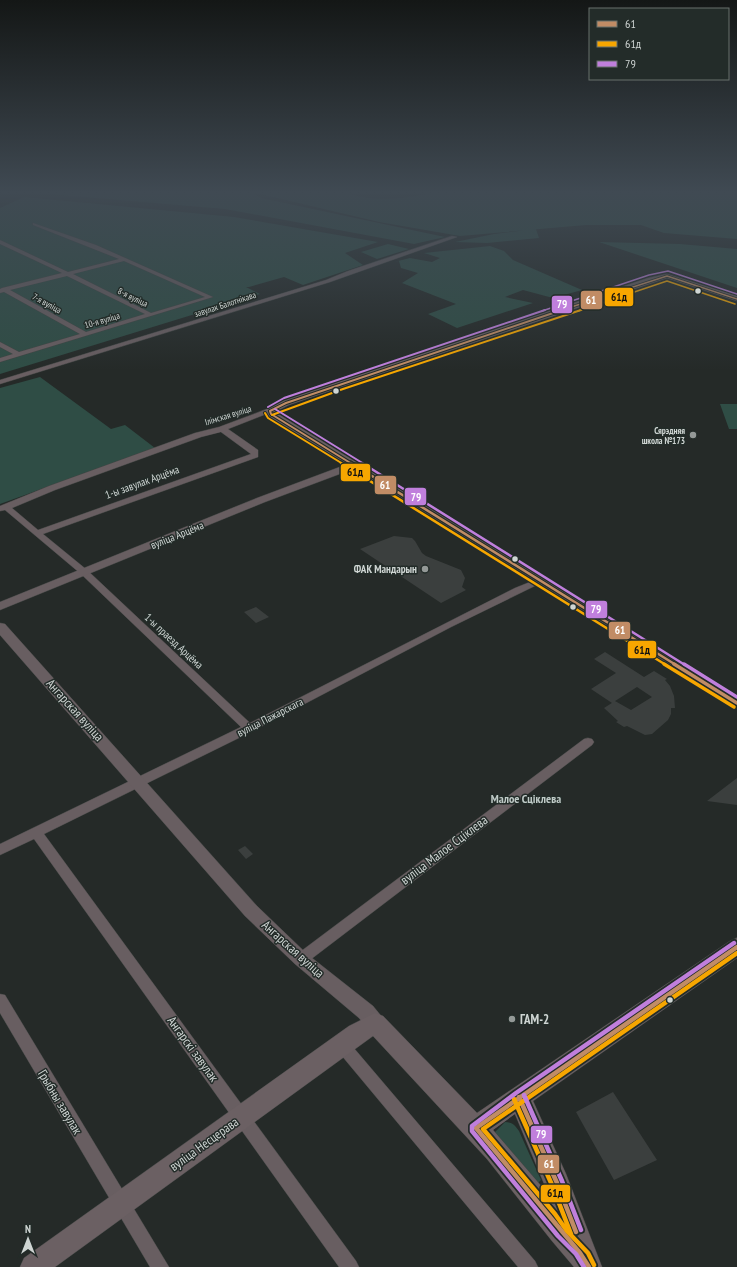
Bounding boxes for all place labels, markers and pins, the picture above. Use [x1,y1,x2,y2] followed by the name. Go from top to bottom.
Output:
[693,286,703,296] unlabelled marker
[331,386,341,396] unlabelled marker
[642,425,685,446] place label: Сярэдняя школа №173
[688,430,698,440] marker: Сярэдняя школа №173
[510,554,520,564] unlabelled marker
[354,562,417,576] place label: ФАК Мандарын
[420,564,430,574] marker: ФАК Мандарын
[568,602,578,612] unlabelled marker
[665,995,675,1005] unlabelled marker
[520,1011,549,1028] place label: ГАМ-2
[507,1014,517,1024] marker: ГАМ-2

